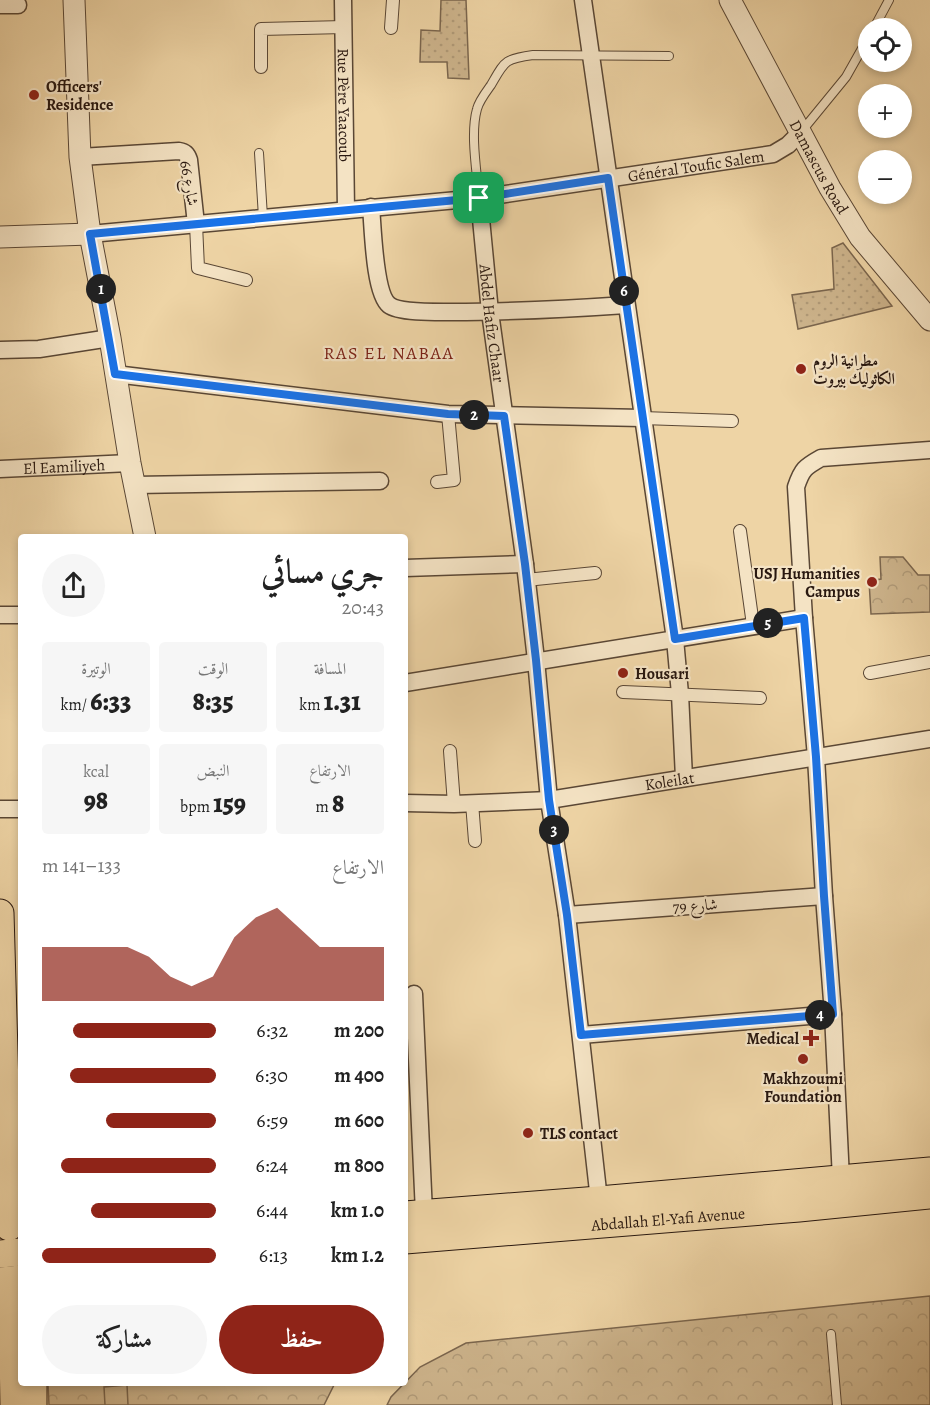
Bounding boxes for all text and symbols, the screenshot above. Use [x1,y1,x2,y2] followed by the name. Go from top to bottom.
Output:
[858,18,912,204] map controls
[858,18,912,72] button: locate
[332,48,355,162] street label: Rue Père Yaacoub
[46,76,113,116] place label: Officers' Residence
[858,84,912,138] button: +
[27,88,41,102] marker: Officers' Residence
[784,116,853,219] street label: Damascus Road
[626,145,766,188] street label: Général Toufic Salem
[858,150,912,204] button: −
[172,159,204,208] street label: شارع 66
[453,172,504,223] pin
[462,181,495,214] icon: arrive
[473,262,510,384] street label: Abdel Hafiz Chaar
[86,274,116,304] pin: 1
[609,276,639,306] pin: 6
[98,278,104,300] text: 1
[620,280,628,302] text: 6
[324,341,455,365] district label: RAS EL NABAA
[813,350,895,390] place label: مطرانية الروم الكاثوليك بيروت
[794,362,808,376] marker: مطرانية الروم الكاثوليك بيروت
[459,400,489,430] pin: 2
[470,404,478,426] text: 2
[23,454,106,480] street label: El Eamiliyeh
[261,549,384,594] text: جري مسائي
[42,554,105,617] button: share
[754,563,860,603] place label: USJ Humanities Campus
[865,575,879,589] marker: USJ Humanities Campus
[342,594,384,621] text: 20:43
[753,608,783,638] pin: 5
[765,612,771,634] text: 5
[81,658,111,680] text: الوتيرة
[198,658,228,680] text: الوقت
[314,658,346,680] text: المسافة
[635,663,689,685] place label: Housari
[616,666,630,680] marker: Housari
[90,684,131,719] text: 6:33
[192,684,234,719] text: 8:35
[324,684,361,719] text: 1.31
[61,694,90,716] text: /km
[299,694,324,716] text: km
[197,760,229,782] text: النبض
[309,760,351,782] text: الارتفاع
[83,761,109,783] text: kcal
[643,767,696,797] street label: Koleilat
[84,783,108,818] text: 98
[213,786,246,821] text: 159
[332,786,344,821] text: 8
[180,796,213,818] text: bpm
[316,796,332,818] text: m
[539,815,569,845] pin: 3
[551,819,557,841] text: 3
[42,852,121,879] text: 133–141 m
[332,854,384,881] text: الارتفاع
[672,893,718,921] street label: شارع 79
[805,1000,835,1030] pin: 4
[816,1004,824,1026] text: 4
[256,1017,288,1044] text: 6:32
[334,1017,384,1044] text: 200 m
[746,1028,800,1050] place label: Medical
[804,1031,818,1045] marker: Medical
[796,1052,810,1066] marker: Makhzoumi Foundation
[255,1062,288,1089] text: 6:30
[334,1062,384,1089] text: 400 m
[763,1068,844,1108] place label: Makhzoumi Foundation
[256,1107,288,1134] text: 6:59
[334,1107,384,1134] text: 600 m
[540,1123,619,1145] place label: TLS contact
[521,1126,535,1140] marker: TLS contact
[255,1152,288,1179] text: 6:24
[334,1152,384,1179] text: 800 m
[256,1197,288,1224] text: 6:44
[331,1197,384,1224] text: 1.0 km
[590,1202,746,1237] street label: Abdallah El-Yafi Avenue
[259,1242,288,1269] text: 6:13
[331,1242,384,1269] text: 1.2 km
[42,1305,207,1374] button: مشاركة
[219,1305,384,1374] button: حفظ

